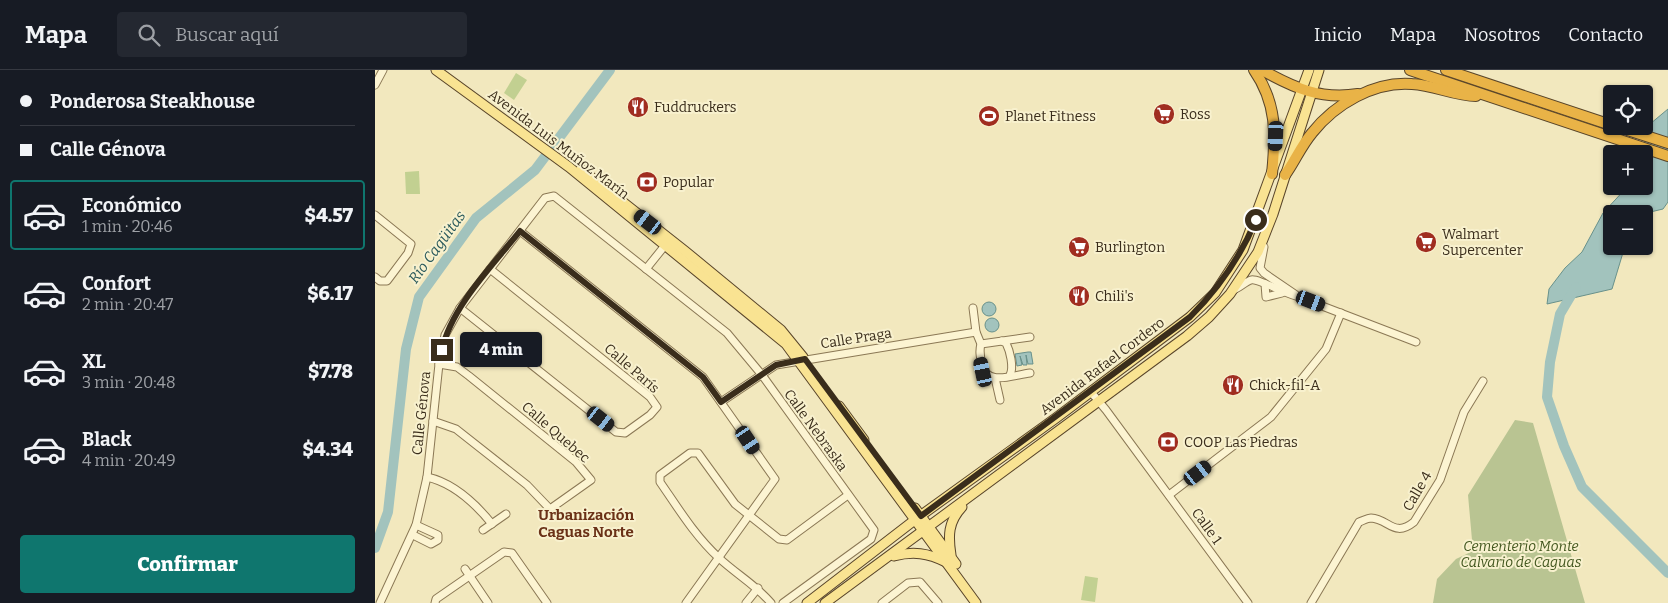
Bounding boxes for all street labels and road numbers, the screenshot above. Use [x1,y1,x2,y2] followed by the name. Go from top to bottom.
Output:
[485,86,633,203] street label: Avenida Luis Muñoz Marín
[1037,314,1168,419] street label: Avenida Rafael Cordero
[819,324,893,353] street label: Calle Praga
[601,340,663,397] street label: Calle París
[409,370,434,456] street label: Calle Génova
[780,386,851,475] street label: Calle Nebraska
[518,398,593,467] street label: Calle Quebec
[1399,468,1436,514] street label: Calle 4
[1188,505,1226,548] street label: Calle 1

